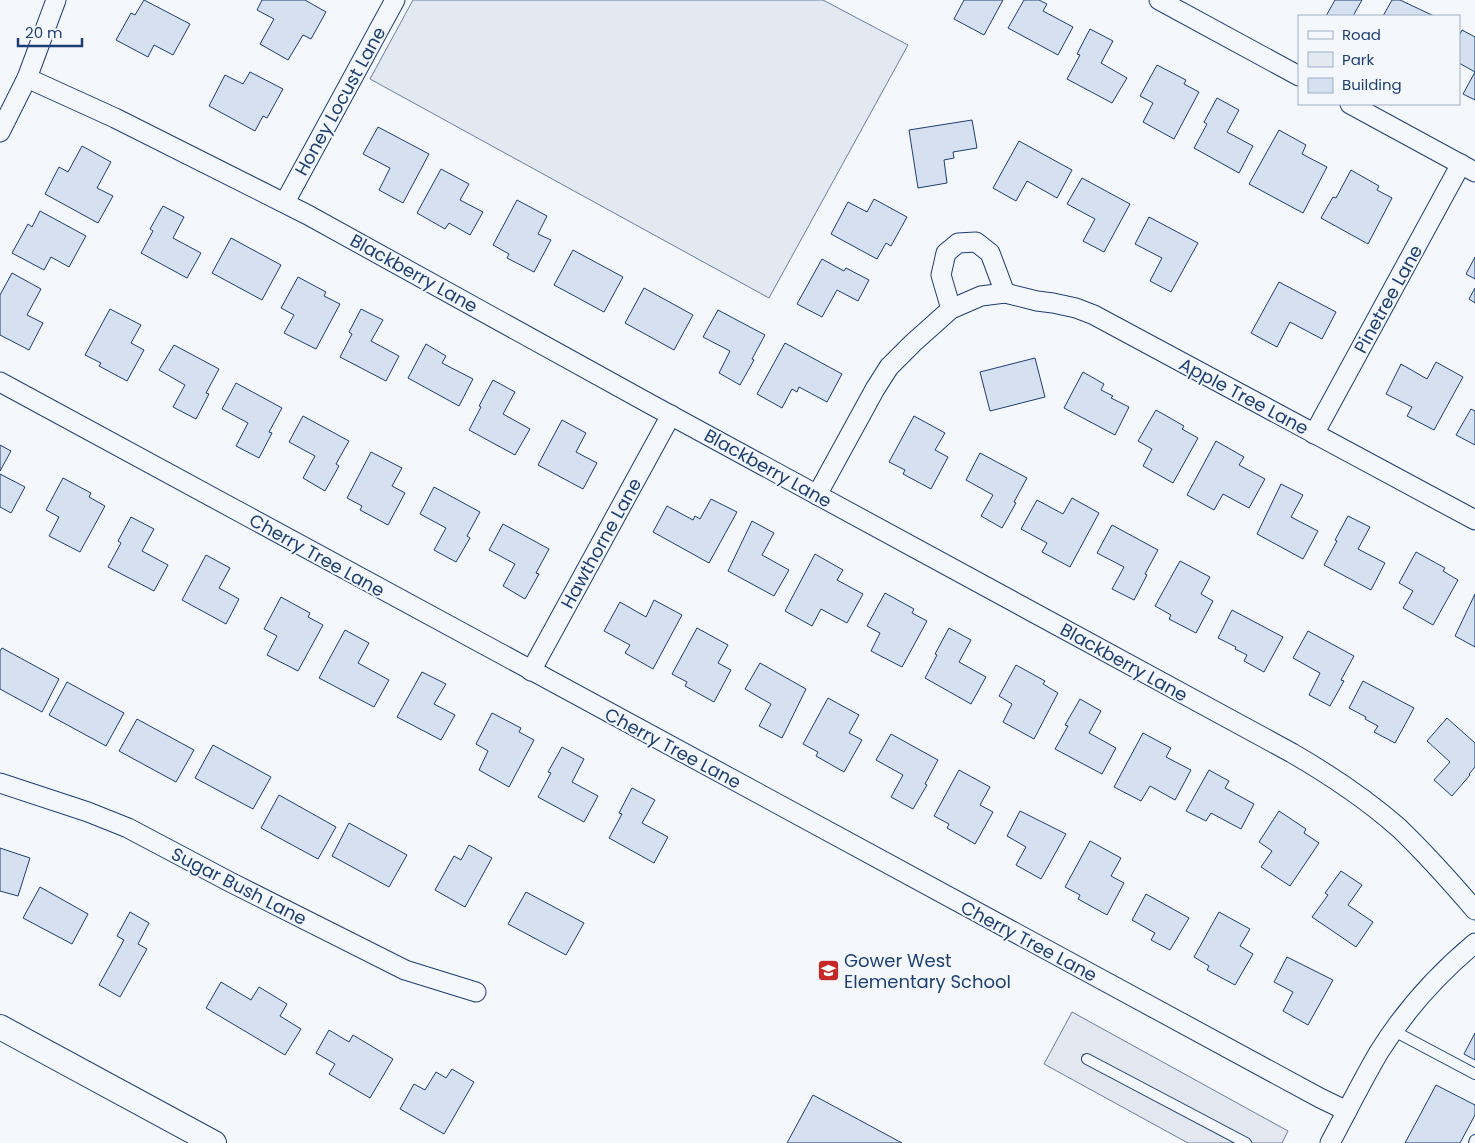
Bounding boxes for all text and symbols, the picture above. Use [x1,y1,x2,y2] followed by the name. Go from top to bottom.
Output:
[18,15,81,47] scale bar
[1298,15,1460,105] legend
[25,22,63,43] text: 20 m
[289,22,391,180] street label: Honey Locust Lane
[1342,24,1381,45] text: Road
[1342,49,1374,70] text: Park
[1342,74,1402,95] text: Building
[346,228,482,318] street label: Blackberry Lane
[1348,240,1428,358] street label: Pinetree Lane
[1175,351,1313,441] street label: Apple Tree Lane
[700,423,836,513] street label: Blackberry Lane
[555,473,647,613] street label: Hawthorne Lane
[245,507,389,603] street label: Cherry Tree Lane
[1056,617,1192,707] street label: Blackberry Lane
[600,701,746,795] street label: Cherry Tree Lane
[167,841,311,931] street label: Sugar Bush Lane
[956,894,1102,988] street label: Cherry Tree Lane
[844,948,1011,994] place label: Gower West Elementary School
[816,958,840,982] school or university icon: Gower West Elementary School

